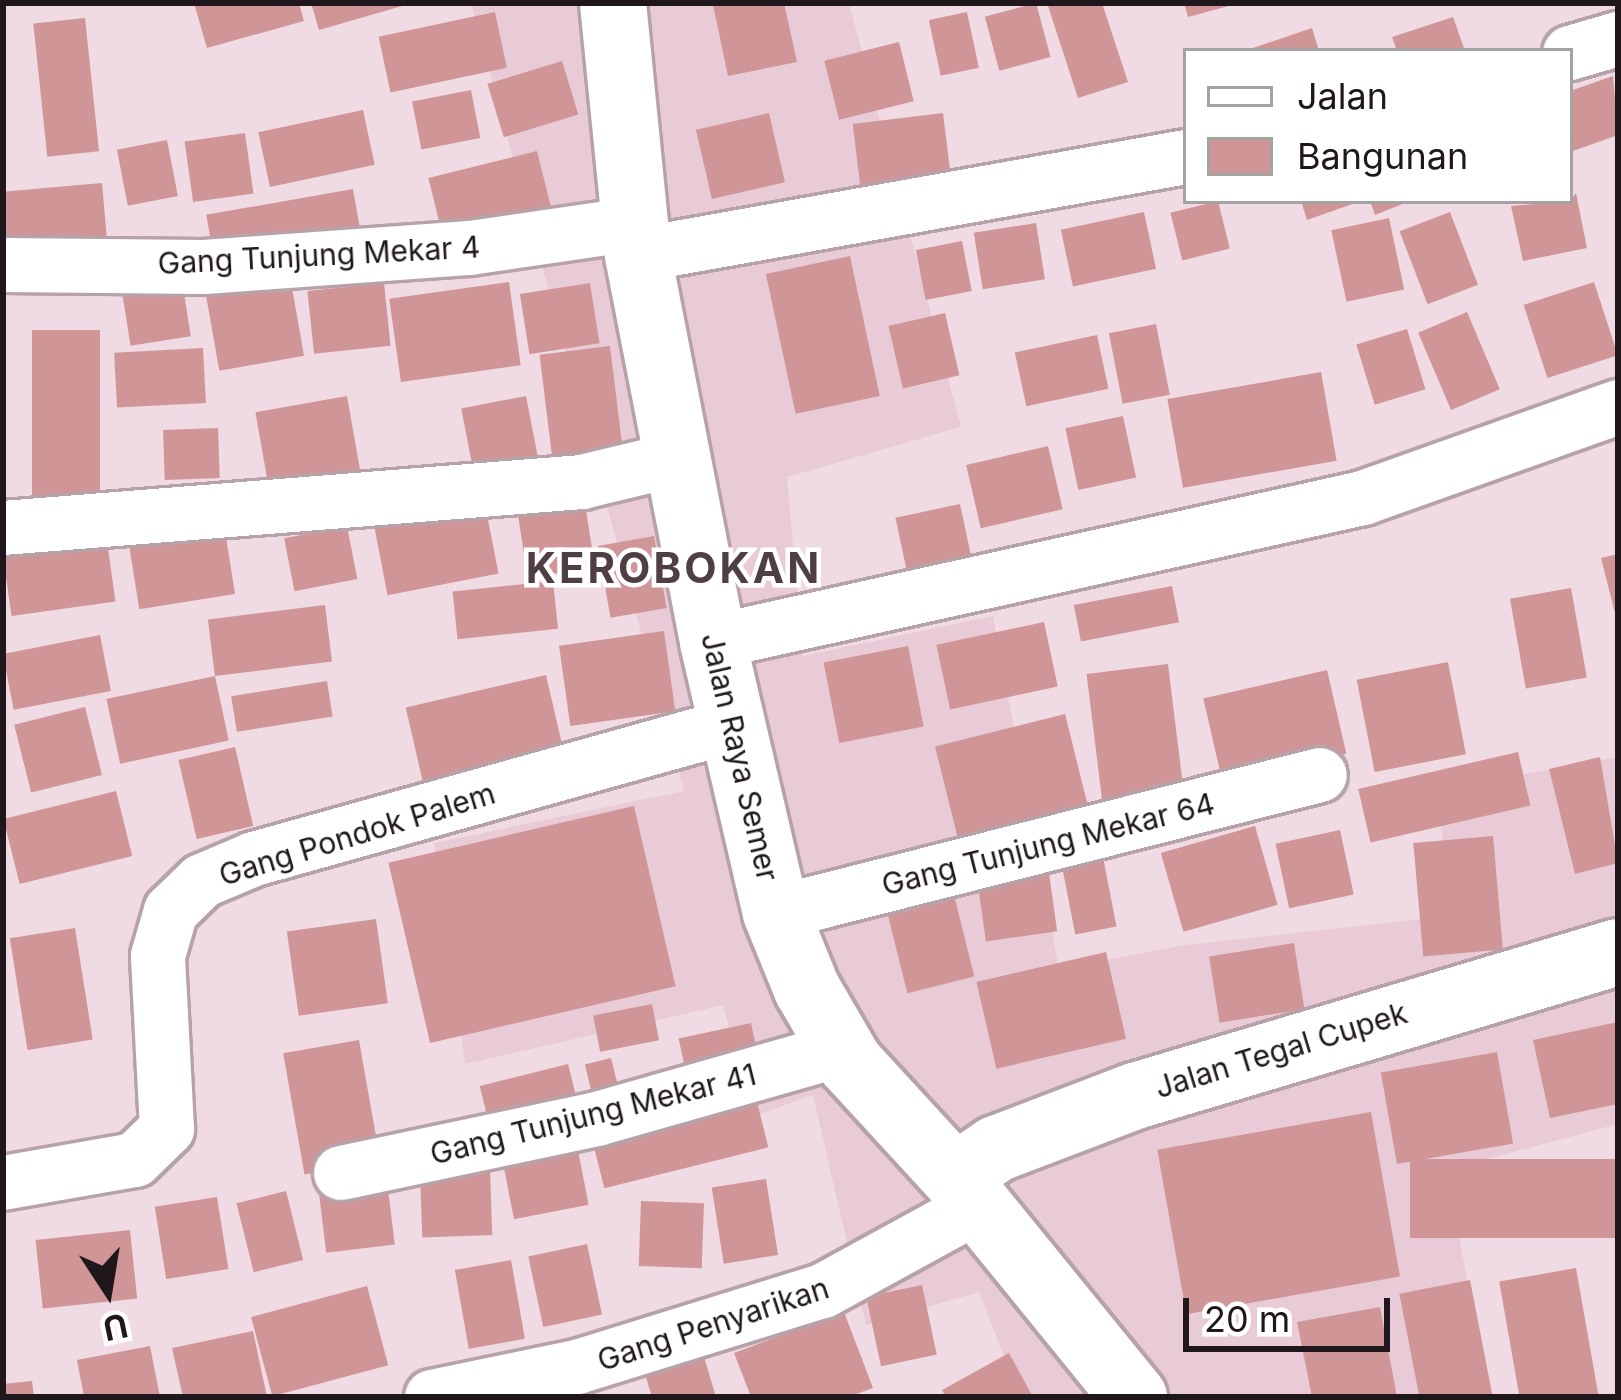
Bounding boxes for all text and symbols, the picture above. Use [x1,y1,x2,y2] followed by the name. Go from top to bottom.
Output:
[1183,48,1573,204] legend
[1297,74,1388,118] text: Jalan
[1297,134,1468,178] text: Bangunan
[157,229,481,281] street label: Gang Tunjung Mekar 4
[526,543,822,593] district label: KEROBOKAN
[694,629,786,885] street label: Jalan Raya Semer
[215,775,499,893] street label: Gang Pondok Palem
[878,785,1218,903] street label: Gang Tunjung Mekar 64
[1151,995,1411,1105] street label: Jalan Tegal Cupek
[426,1056,760,1172] street label: Gang Tunjung Mekar 41
[48,1232,168,1352] north arrow
[593,1270,833,1378] street label: Gang Penyarikan
[1189,1274,1396,1348] scale bar
[1204,1297,1290,1341] text: 20 m
[100,1305,131,1349] text: U

